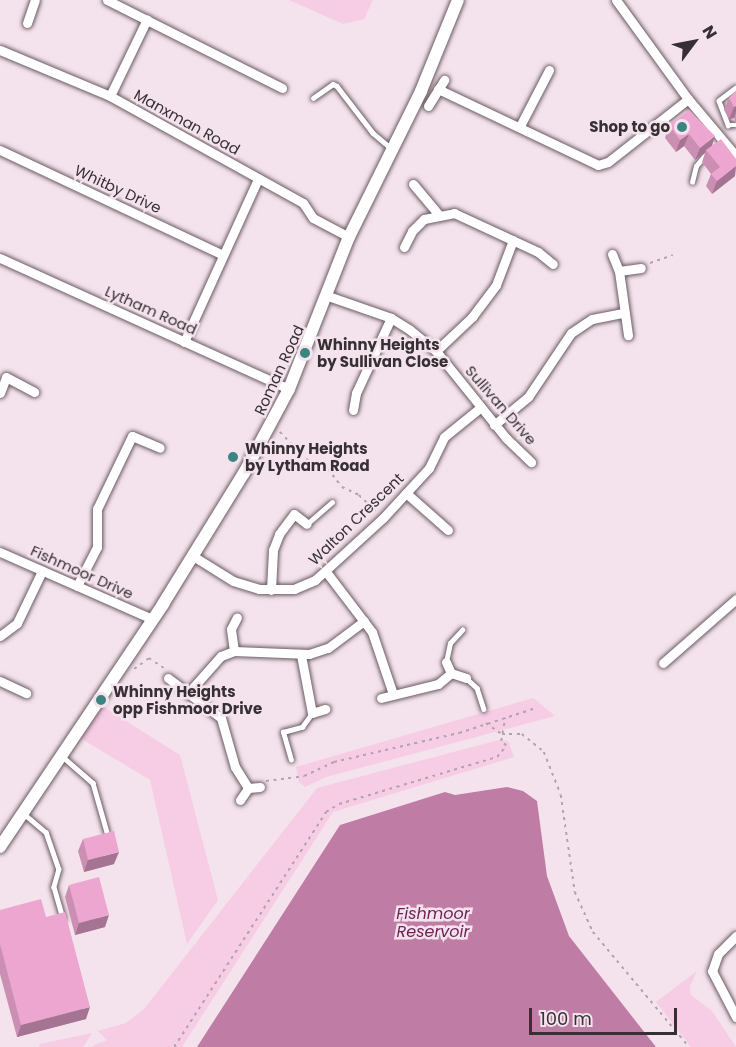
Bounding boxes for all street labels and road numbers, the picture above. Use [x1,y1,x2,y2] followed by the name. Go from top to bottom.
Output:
[131,86,243,158] street label: Manxman Road
[72,161,164,217] street label: Whitby Drive
[102,282,200,338] street label: Lytham Road
[250,322,308,418] street label: Roman Road
[462,362,540,448] street label: Sullivan Drive
[305,469,407,569] street label: Walton Crescent
[28,541,136,603] street label: Fishmoor Drive

